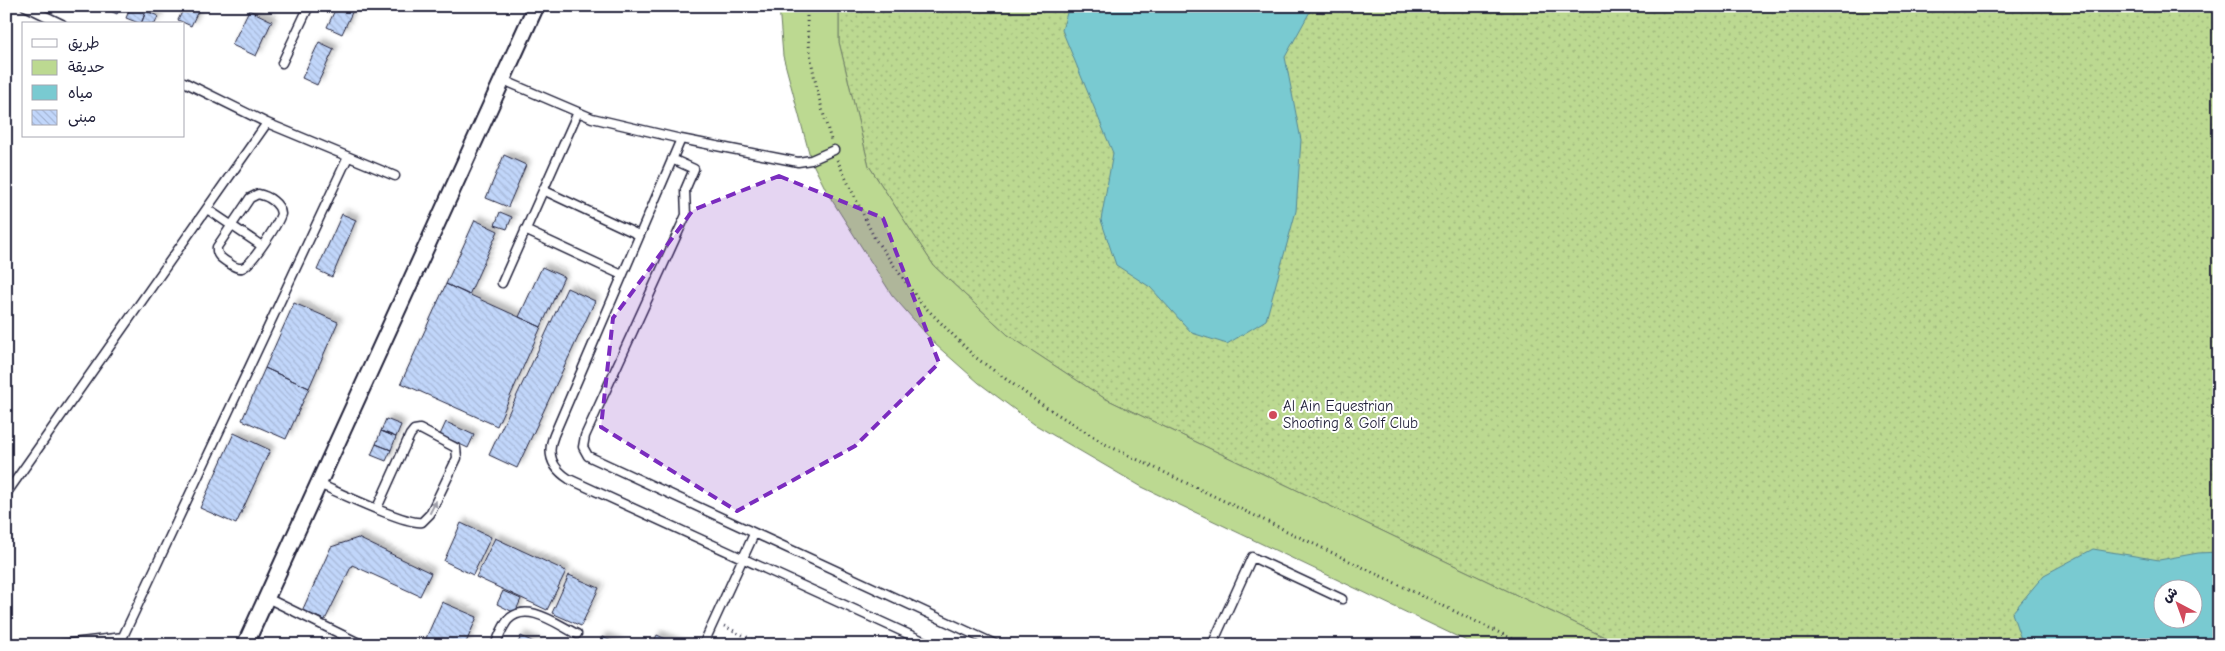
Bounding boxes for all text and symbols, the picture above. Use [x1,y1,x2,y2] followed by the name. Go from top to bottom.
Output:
[22,22,185,138] legend
[68,34,100,52] text: طريق
[68,58,105,76] text: حديقة
[68,84,93,102] text: مياه
[68,108,96,127] text: مبنى
[1283,397,1418,432] place label: Al Ain Equestrian Shooting & Golf Club
[1267,409,1279,421] marker: Al Ain Equestrian Shooting & Golf Club
[429,500,437,514] one-way arrow
[2152,578,2202,628] north arrow
[2158,583,2181,606] text: ش

